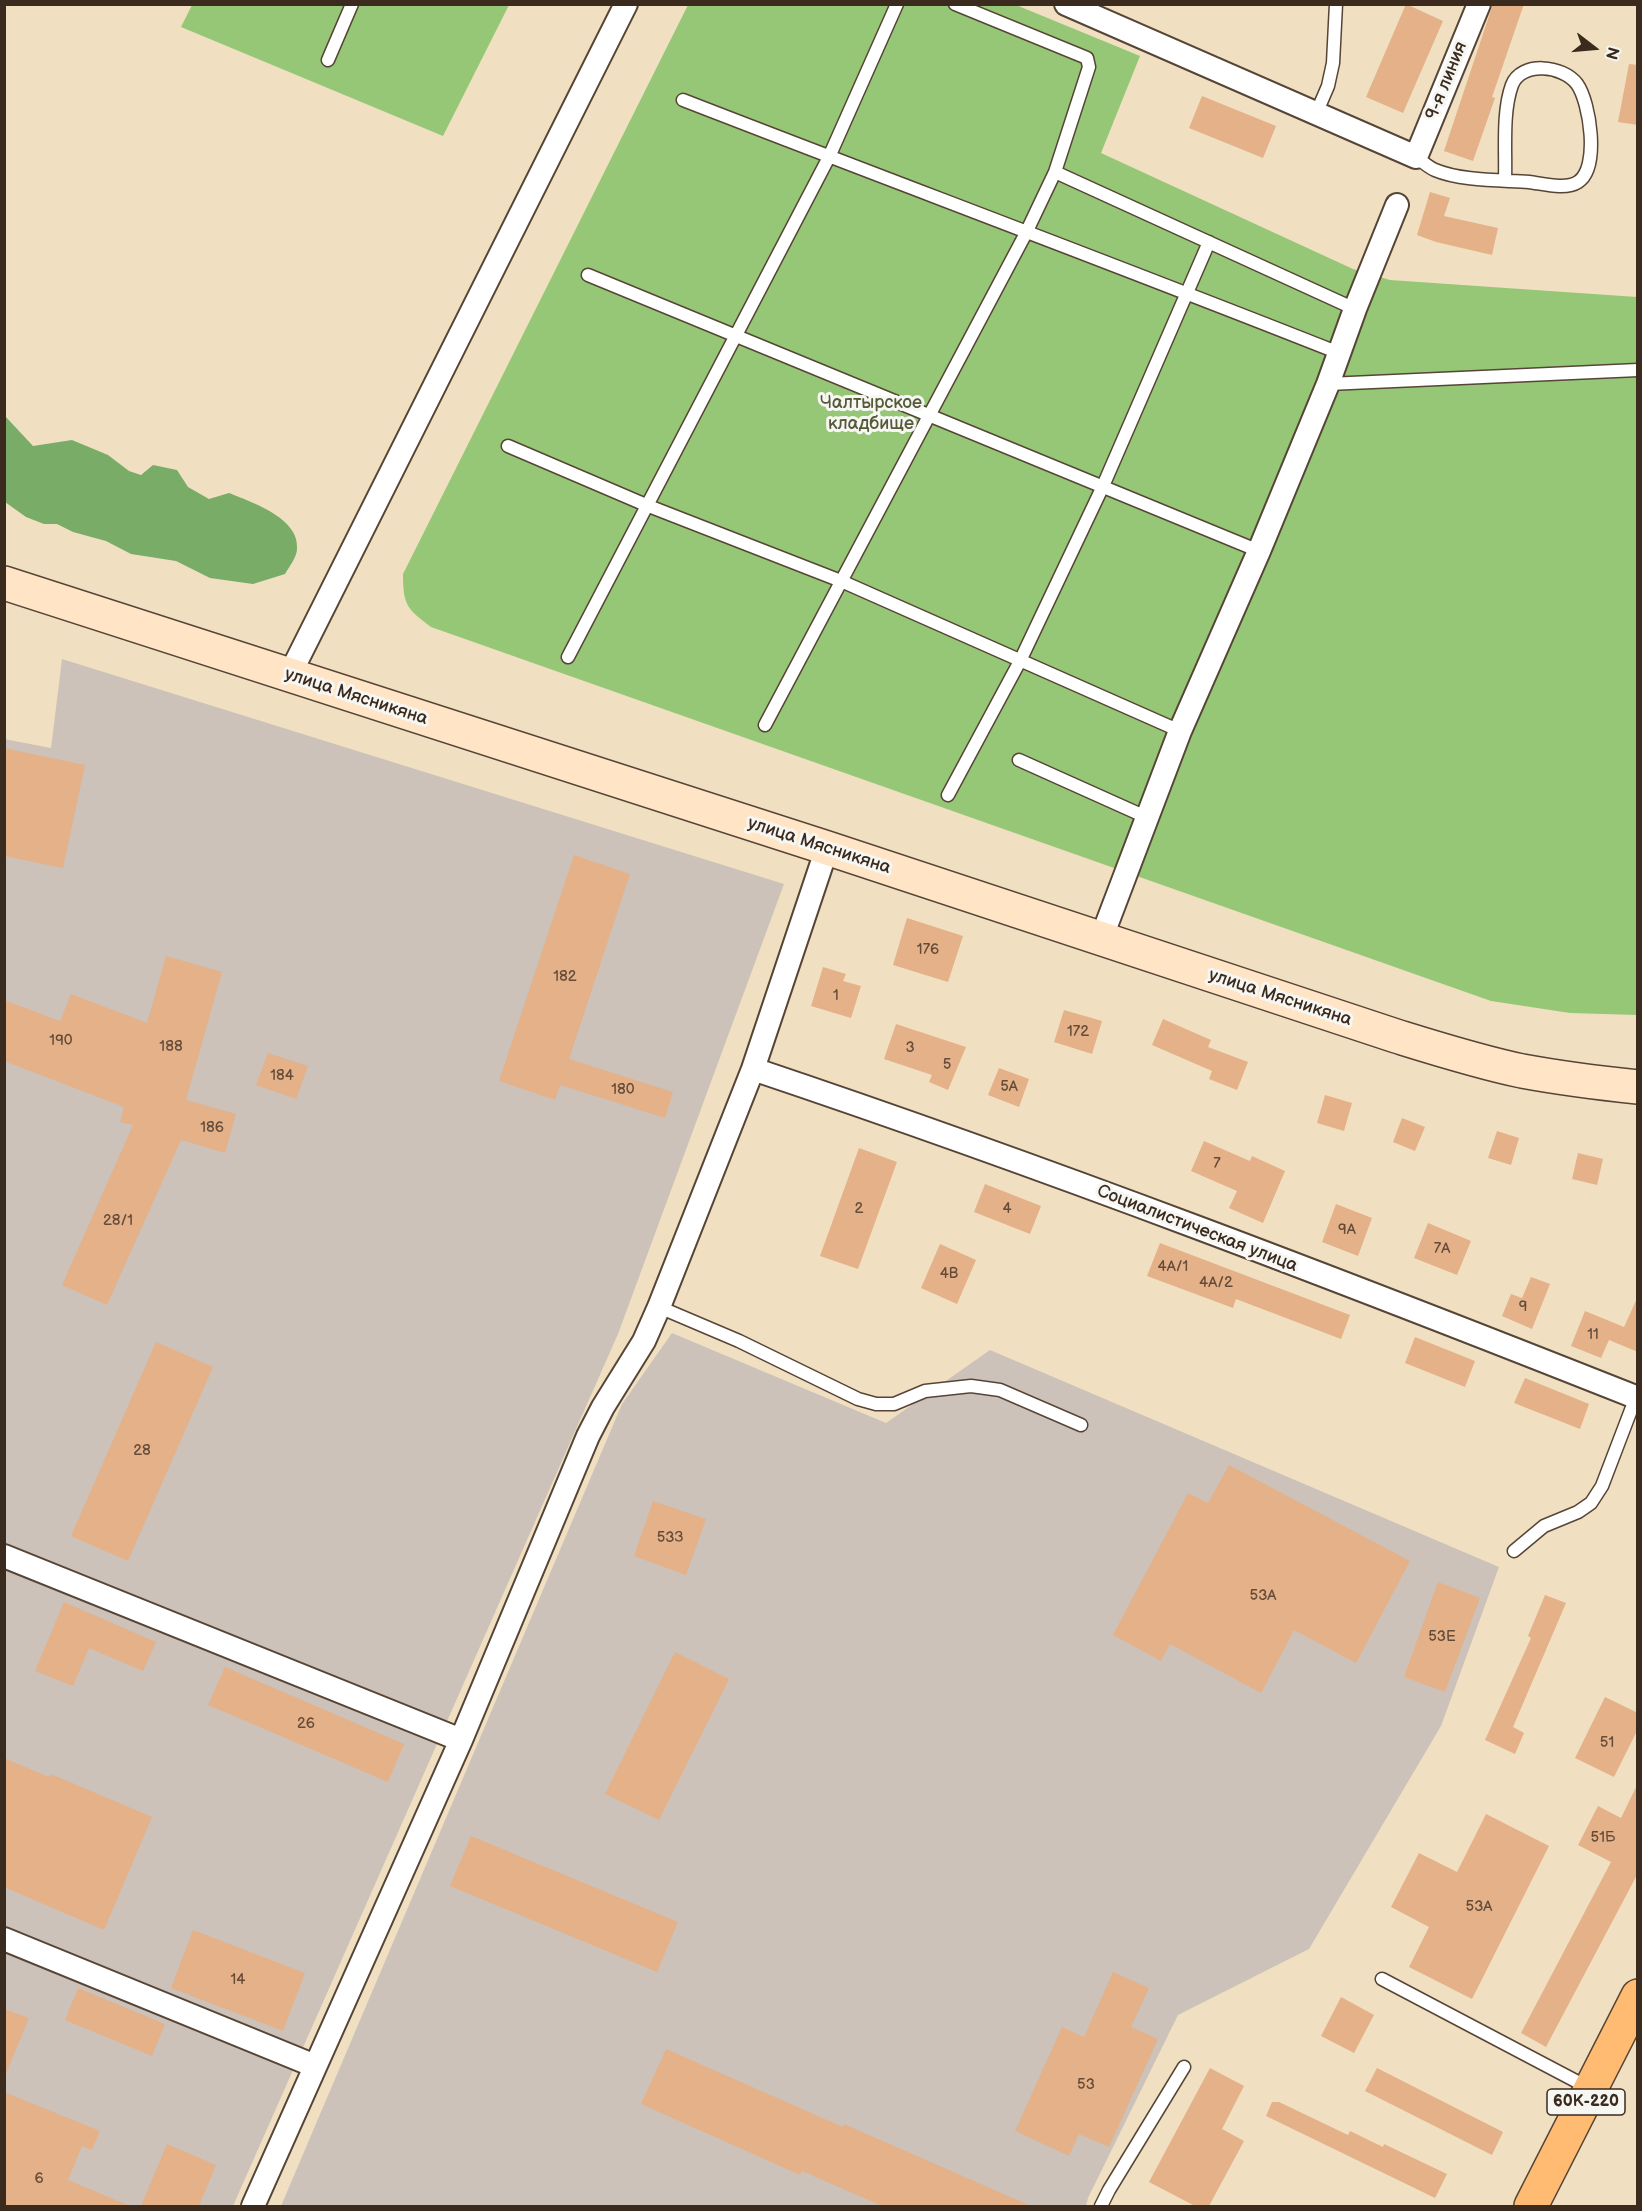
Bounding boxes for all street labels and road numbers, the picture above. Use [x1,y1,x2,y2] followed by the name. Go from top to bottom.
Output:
[1422,39,1472,123] street label: 9-я линия
[282,664,430,730] street label: улица Мясникяна
[745,813,893,879] street label: улица Мясникяна
[1206,965,1354,1031] street label: улица Мясникяна
[1094,1181,1300,1277] street label: Социалистическая улица
[1547,2089,1625,2115] road number: 60К-220

